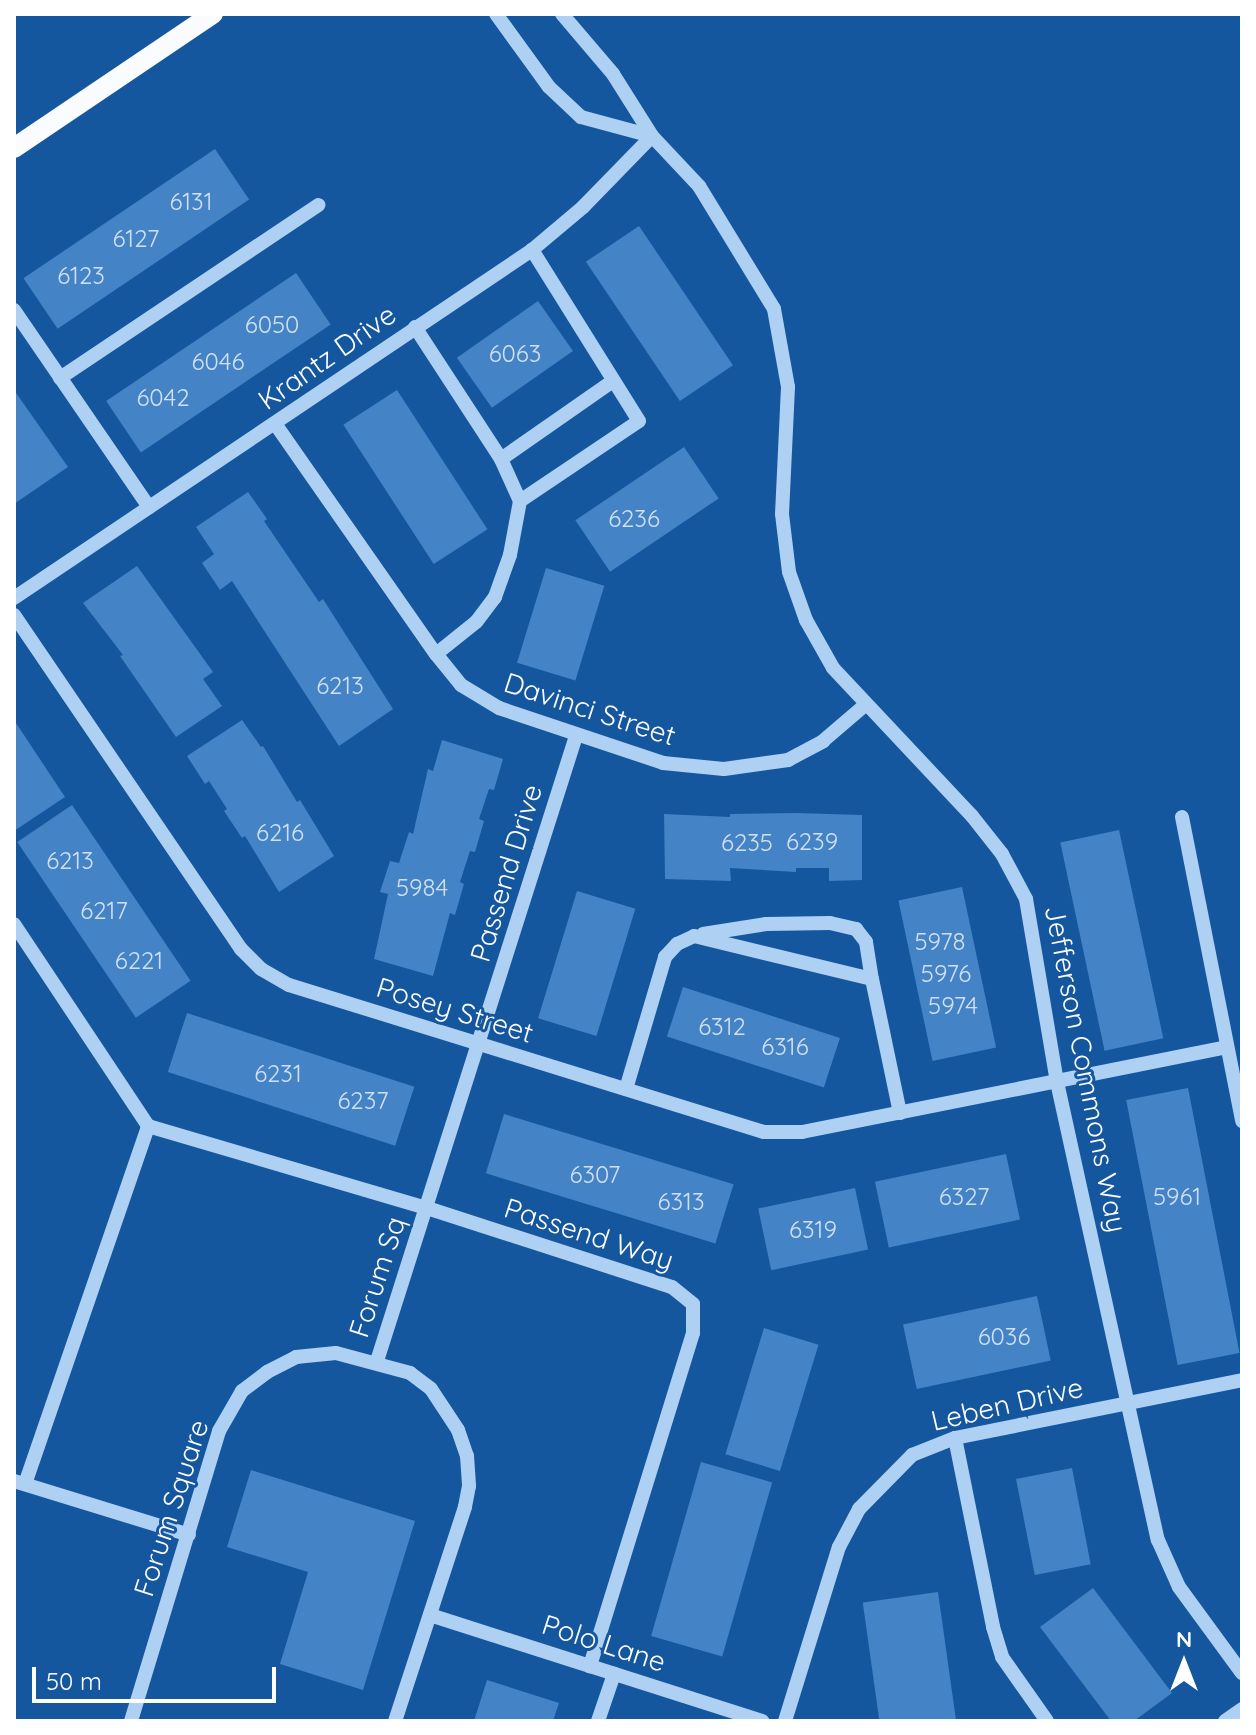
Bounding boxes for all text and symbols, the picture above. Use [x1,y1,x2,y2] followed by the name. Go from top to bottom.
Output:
[169,188,213,216] house number: 6131
[113,225,159,253] house number: 6127
[57,262,105,290] house number: 6123
[252,297,402,417] street label: Krantz Drive
[245,311,299,339] house number: 6050
[489,340,541,368] house number: 6063
[192,348,244,376] house number: 6046
[136,384,190,412] house number: 6042
[608,505,660,533] house number: 6236
[500,665,680,753] street label: Davinci Street
[316,672,364,700] house number: 6213
[463,780,549,966] street label: Passend Drive
[256,819,304,847] house number: 6216
[786,828,838,856] house number: 6239
[721,829,773,857] house number: 6235
[46,847,94,875] house number: 6213
[396,874,448,902] house number: 5984
[80,897,128,925] house number: 6217
[1038,903,1134,1235] street label: Jefferson Commons Way
[914,928,966,956] house number: 5978
[115,947,163,975] house number: 6221
[921,960,971,988] house number: 5976
[373,970,537,1050] street label: Posey Street
[928,992,978,1020] house number: 5974
[698,1013,746,1041] house number: 6312
[761,1033,809,1061] house number: 6316
[254,1060,302,1088] house number: 6231
[337,1087,389,1115] house number: 6237
[570,1161,620,1189] house number: 6307
[939,1183,989,1211] house number: 6327
[1153,1183,1201,1211] house number: 5961
[658,1188,704,1216] house number: 6313
[500,1191,678,1277] street label: Passend Way
[342,1212,412,1342] street label: Forum Sq
[789,1216,837,1244] house number: 6319
[978,1323,1030,1351] house number: 6036
[928,1370,1086,1438] street label: Leben Drive
[127,1415,215,1601] street label: Forum Square
[538,1607,670,1679] street label: Polo Lane
[1144,1623,1224,1703] north arrow
[1176,1625,1192,1653] text: N
[36,1651,280,1701] scale bar
[46,1666,102,1696] text: 50 m

